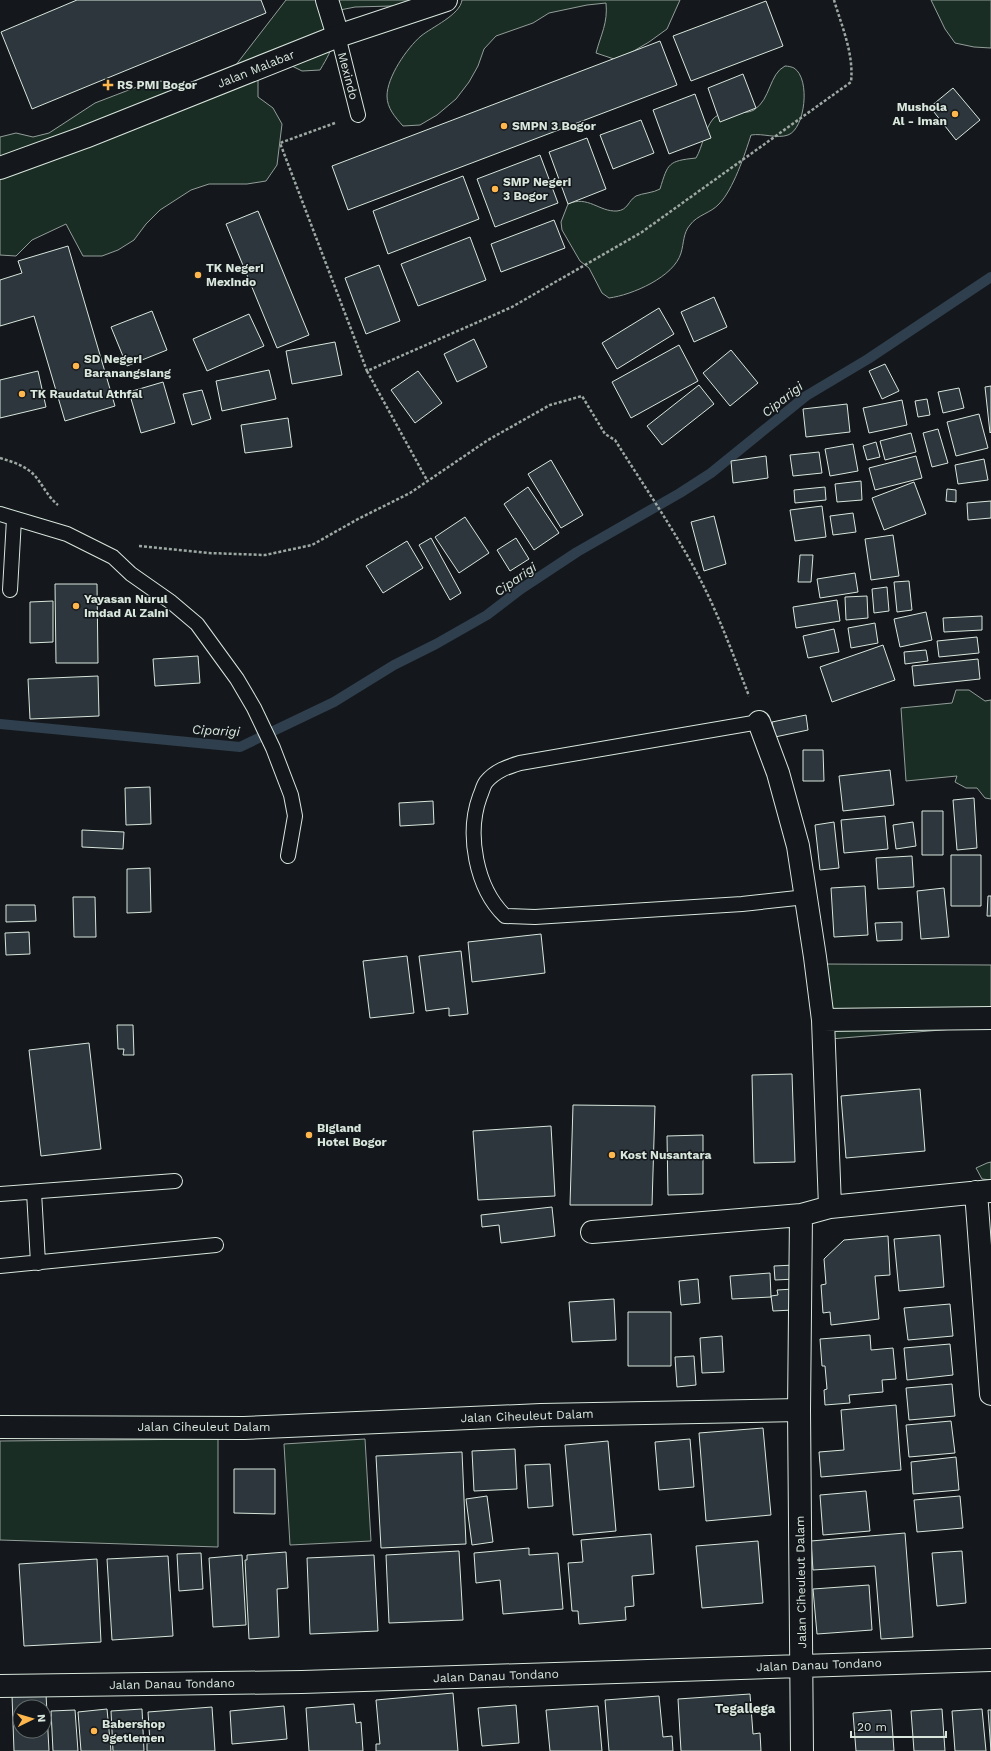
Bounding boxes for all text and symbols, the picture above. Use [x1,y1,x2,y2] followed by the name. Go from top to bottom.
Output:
[215,47,297,91] street label: Jalan Malabar
[335,51,361,101] street label: Mexindo
[117,78,198,92] place label: RS PMI Bogor
[102,79,114,91] marker: RS PMI Bogor
[892,100,947,128] place label: Mushola Al - Iman
[950,109,960,119] marker: Mushola Al - Iman
[512,119,597,133] place label: SMPN 3 Bogor
[499,121,509,131] marker: SMPN 3 Bogor
[503,175,571,203] place label: SMP Negeri 3 Bogor
[490,184,500,194] marker: SMP Negeri 3 Bogor
[206,261,264,289] place label: TK Negeri Mexindo
[193,270,203,280] marker: TK Negeri Mexindo
[84,352,171,380] place label: SD Negeri Baranangsiang
[71,361,81,371] marker: SD Negeri Baranangsiang
[759,378,806,420] water label: Ciparigi
[30,387,142,401] place label: TK Raudatul Athfal
[17,389,27,399] marker: TK Raudatul Athfal
[491,559,540,599] water label: Ciparigi
[84,592,169,620] place label: Yayasan Nurul Imdad Al Zaini
[71,601,81,611] marker: Yayasan Nurul Imdad Al Zaini
[192,722,241,739] water label: Ciparigi
[317,1121,388,1149] place label: Bigland Hotel Bogor
[304,1130,314,1140] marker: Bigland Hotel Bogor
[620,1148,712,1162] place label: Kost Nusantara
[607,1150,617,1160] marker: Kost Nusantara
[460,1407,594,1425] street label: Jalan Ciheuleut Dalam
[138,1420,271,1434] street label: Jalan Ciheuleut Dalam
[793,1515,809,1649] street label: Jalan Ciheuleut Dalam
[756,1656,882,1674] street label: Jalan Danau Tondano
[433,1667,559,1685] street label: Jalan Danau Tondano
[109,1676,235,1692] street label: Jalan Danau Tondano
[12,1699,52,1739] north arrow
[715,1701,776,1716] district label: Tegallega
[851,1713,946,1739] scale bar
[35,1714,48,1723] text: N
[102,1717,166,1745] place label: Babershop 9getlemen
[857,1720,887,1734] text: 20 m
[89,1726,99,1736] marker: Babershop 9getlemen

